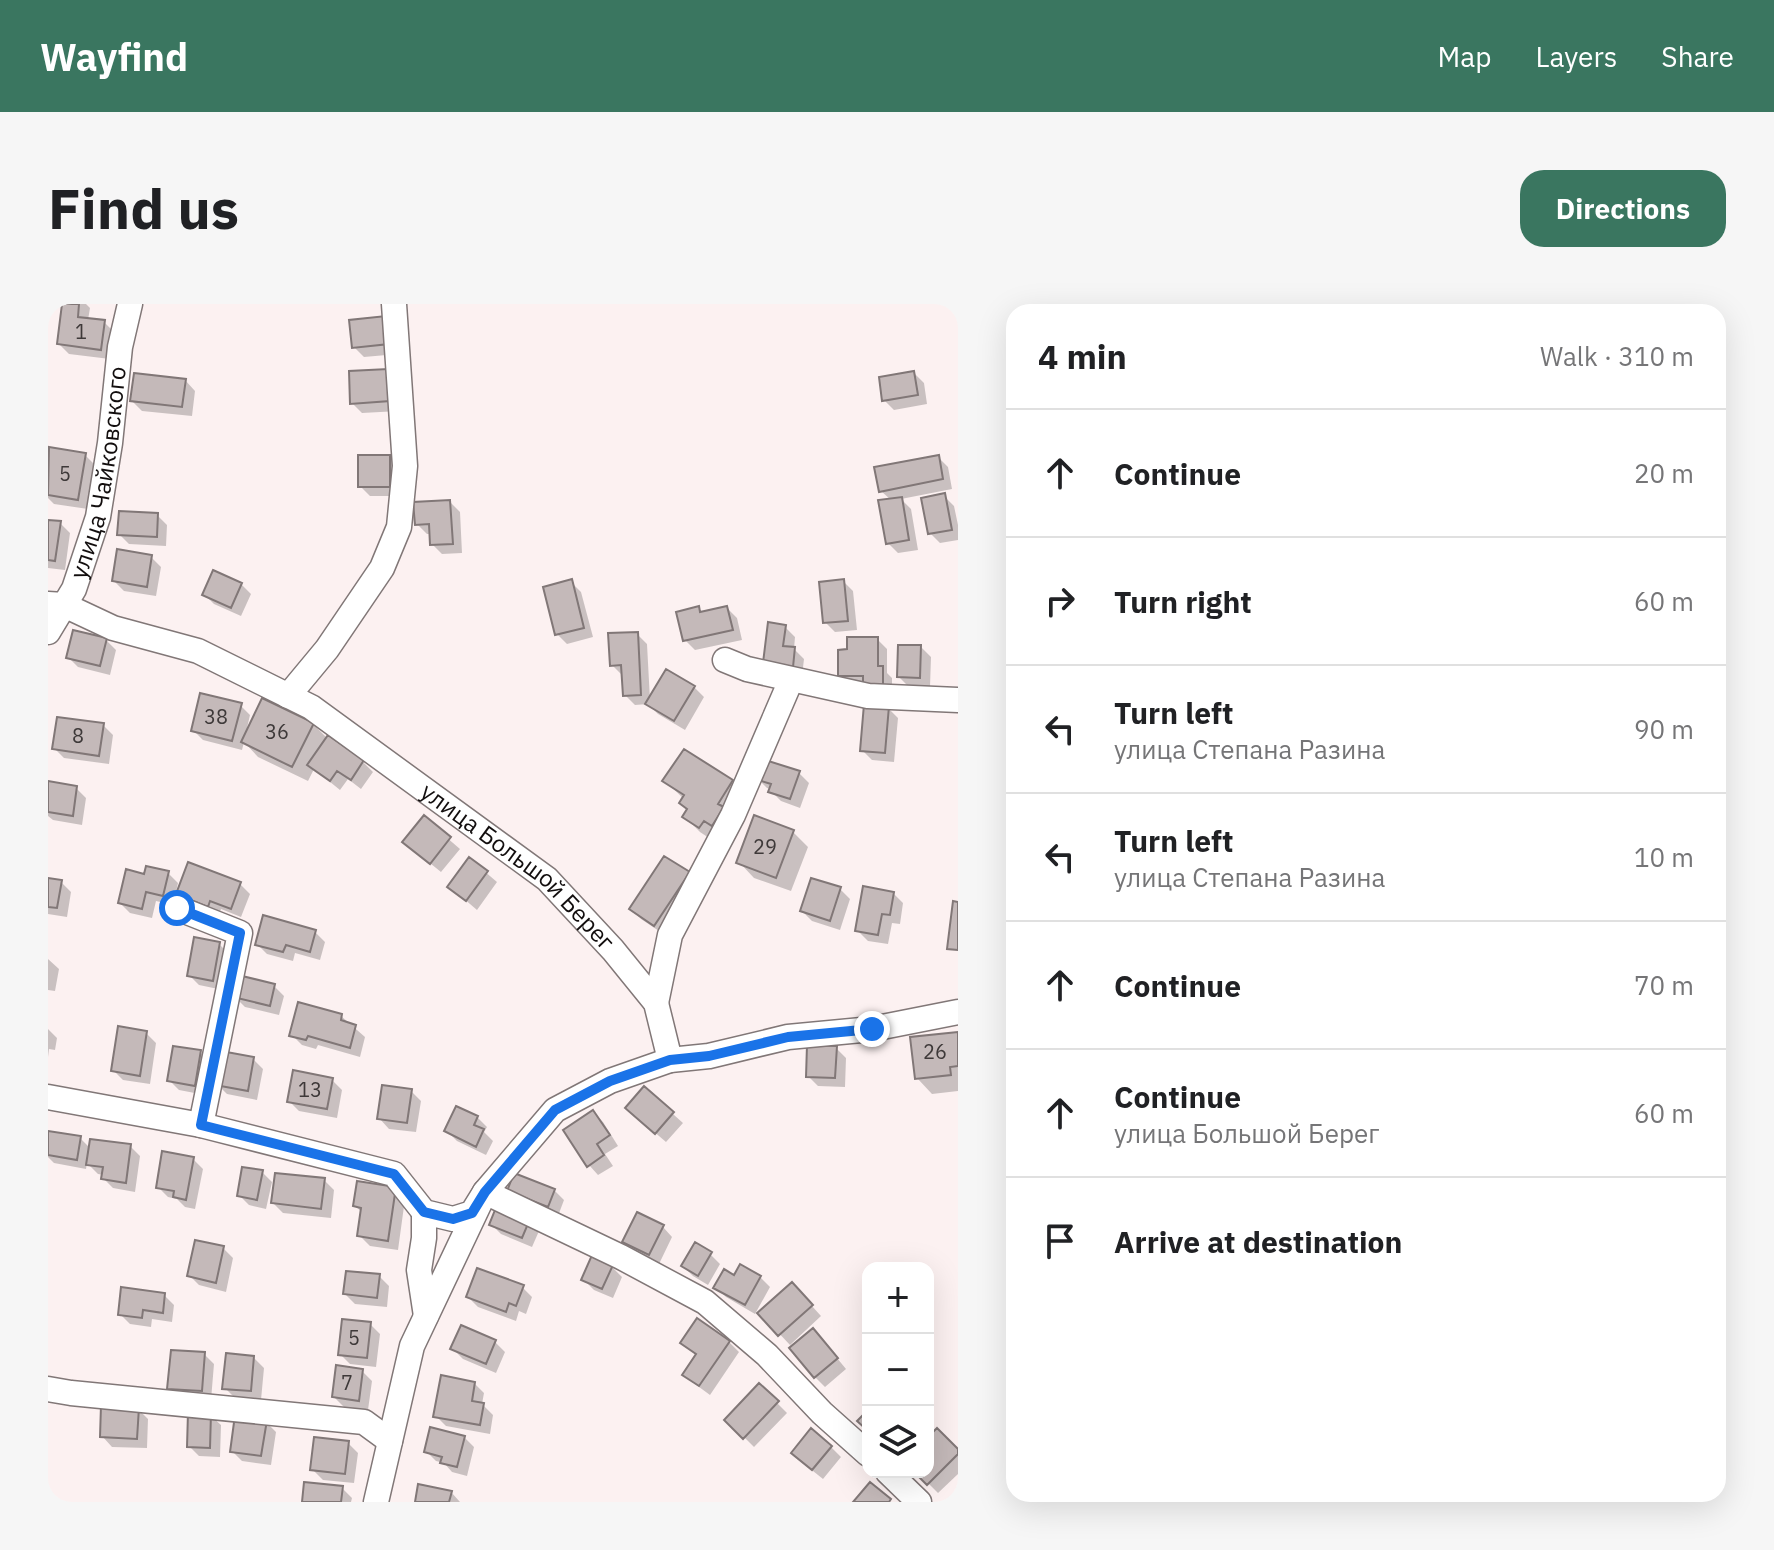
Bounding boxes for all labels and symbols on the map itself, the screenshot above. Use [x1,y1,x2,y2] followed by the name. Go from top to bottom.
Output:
[75,318,87,345] house number: 1
[62,365,133,583] street label: улица Чайковского
[59,460,71,487] house number: 5
[204,703,228,730] house number: 38
[265,718,289,745] house number: 36
[72,722,84,749] house number: 8
[415,775,622,957] street label: улица Большой Берег
[753,833,777,860] house number: 29
[159,890,195,926] route start
[854,1011,890,1047] route end
[923,1038,947,1065] house number: 26
[298,1076,322,1103] house number: 13
[348,1324,360,1351] house number: 5
[341,1369,353,1396] house number: 7

